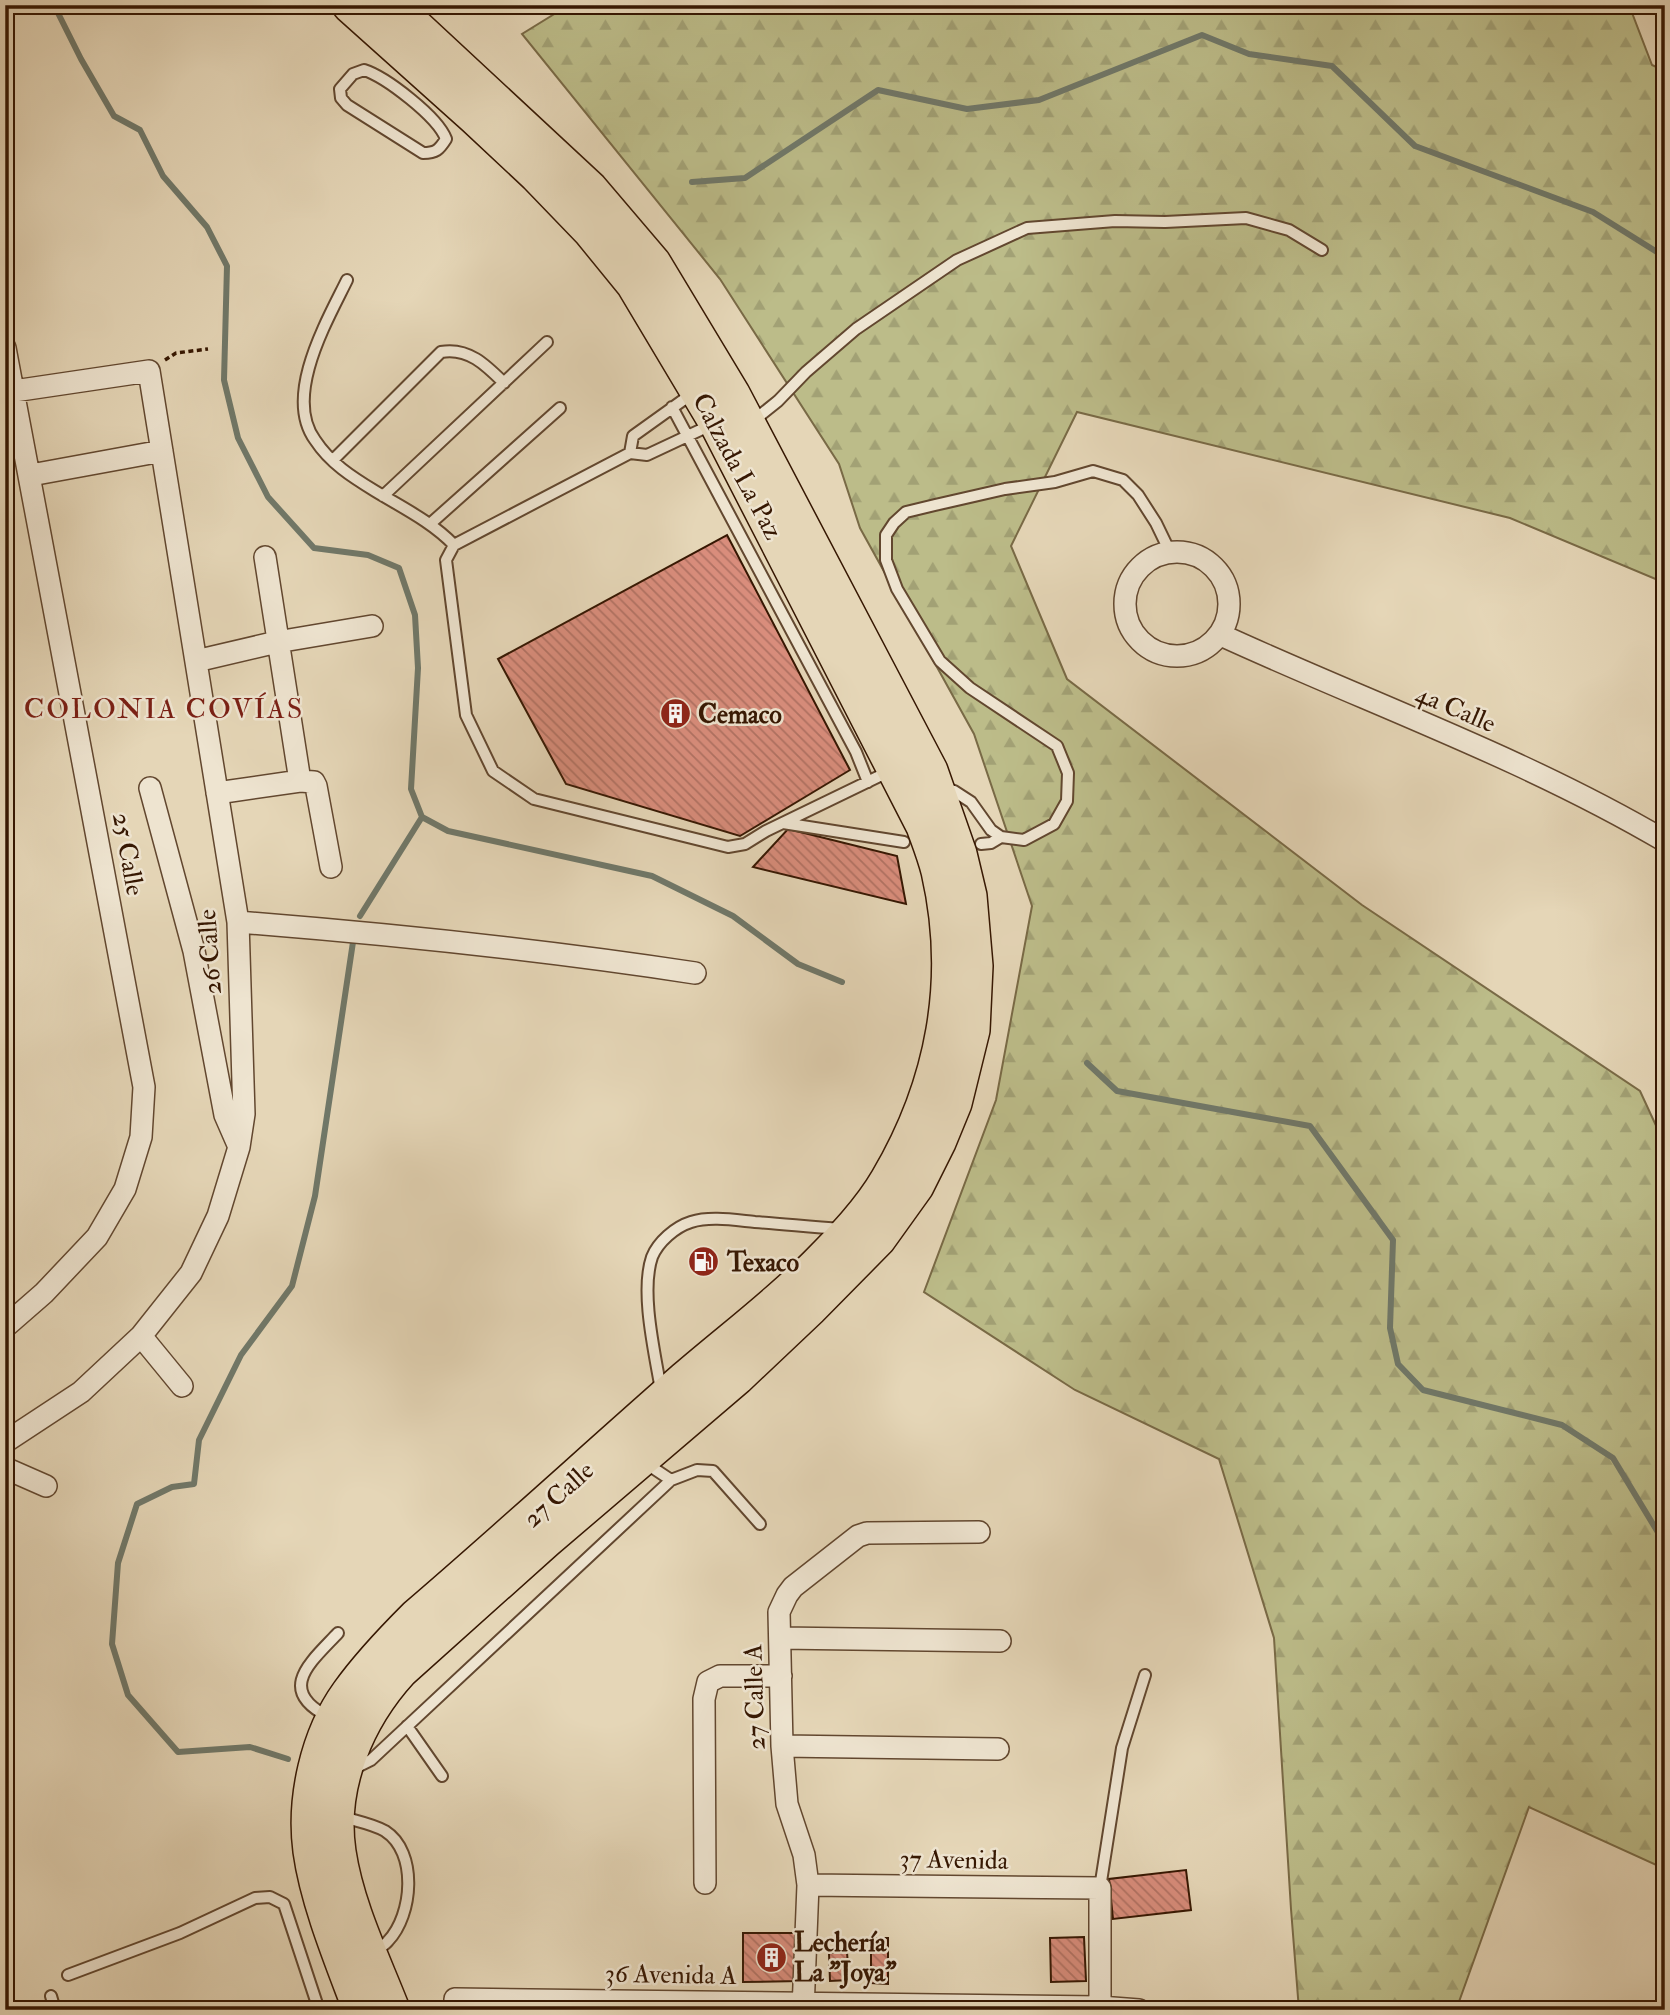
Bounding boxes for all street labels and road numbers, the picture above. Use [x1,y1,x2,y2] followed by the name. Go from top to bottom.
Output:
[685,388,789,546] street label: Calzada La Paz
[1411,678,1501,740] street label: 4a Calle
[105,810,151,898] street label: 25 Calle
[191,908,229,996] street label: 26 Calle
[517,1455,601,1535] street label: 27 Calle
[737,1643,773,1751] street label: 27 Calle A
[899,1843,1009,1877] street label: 37 Avenida
[605,1958,738,1992] street label: 36 Avenida A

